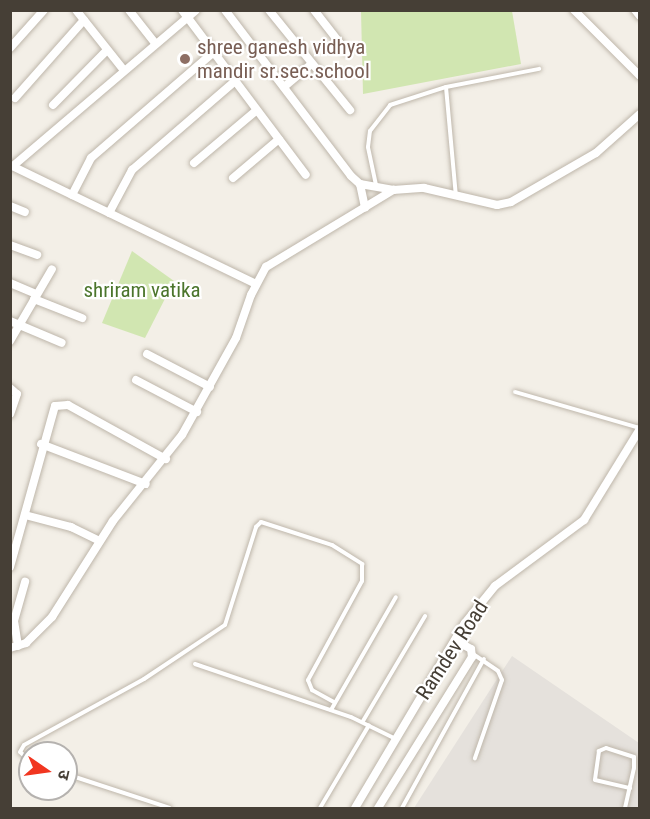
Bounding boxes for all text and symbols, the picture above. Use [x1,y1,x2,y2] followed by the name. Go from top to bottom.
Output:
[197,34,370,84] place label: shree ganesh vidhya mandir sr.sec.school
[178,52,192,66] marker: shree ganesh vidhya mandir sr.sec.school
[83,277,201,303] park label: shriram vatika
[411,596,493,704] street label: Ramdev Road
[18,741,78,801] north arrow
[54,768,74,781] text: उ

